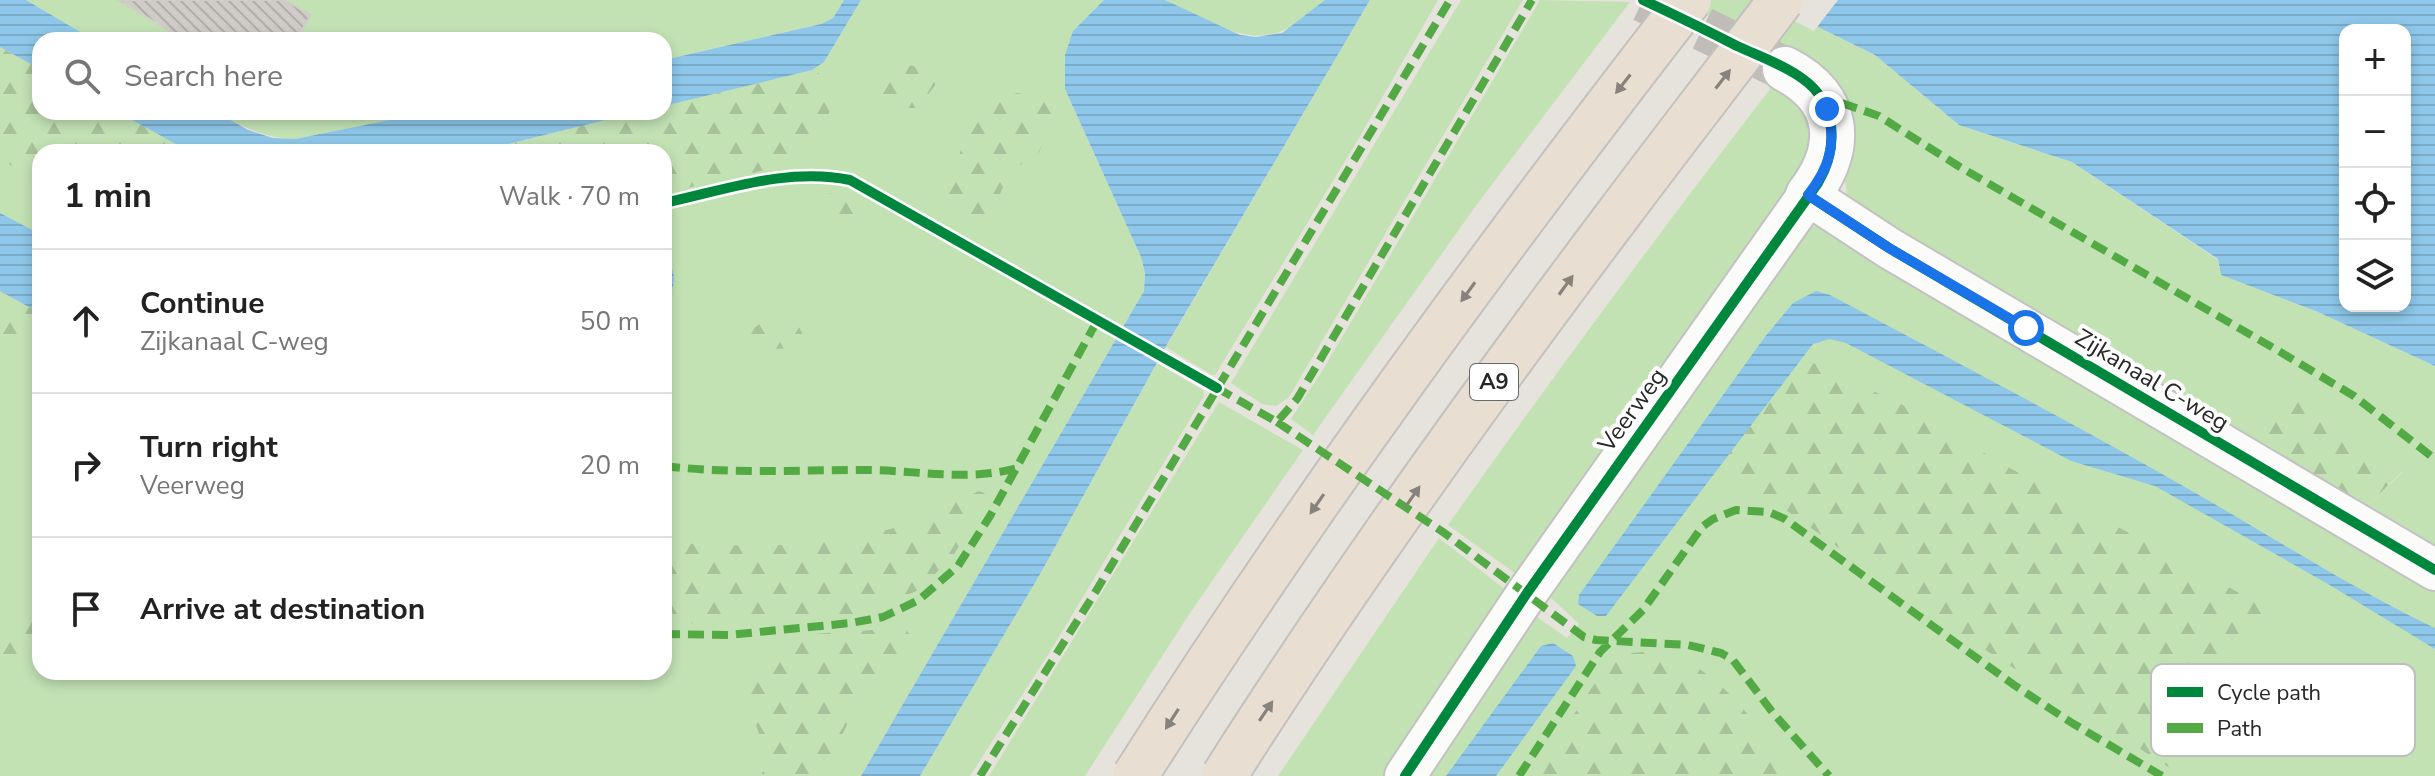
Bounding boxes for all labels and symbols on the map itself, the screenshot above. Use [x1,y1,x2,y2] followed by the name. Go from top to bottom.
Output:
[1714,68,1730,89] one-way arrow
[1616,74,1632,94] one-way arrow
[1809,91,1845,127] route end
[1557,275,1573,296] one-way arrow
[1460,281,1476,303] one-way arrow
[2008,310,2044,346] route start
[2069,321,2235,439] street label: Zijkanaal C-weg
[1590,361,1673,459] street label: Veerweg
[1470,364,1518,400] road number: A9
[1405,485,1421,507] one-way arrow
[1310,493,1325,514] one-way arrow
[2151,664,2415,756] legend
[2217,678,2321,708] text: Cycle path
[1259,700,1274,721] one-way arrow
[1164,709,1179,730] one-way arrow
[2217,714,2262,744] text: Path

